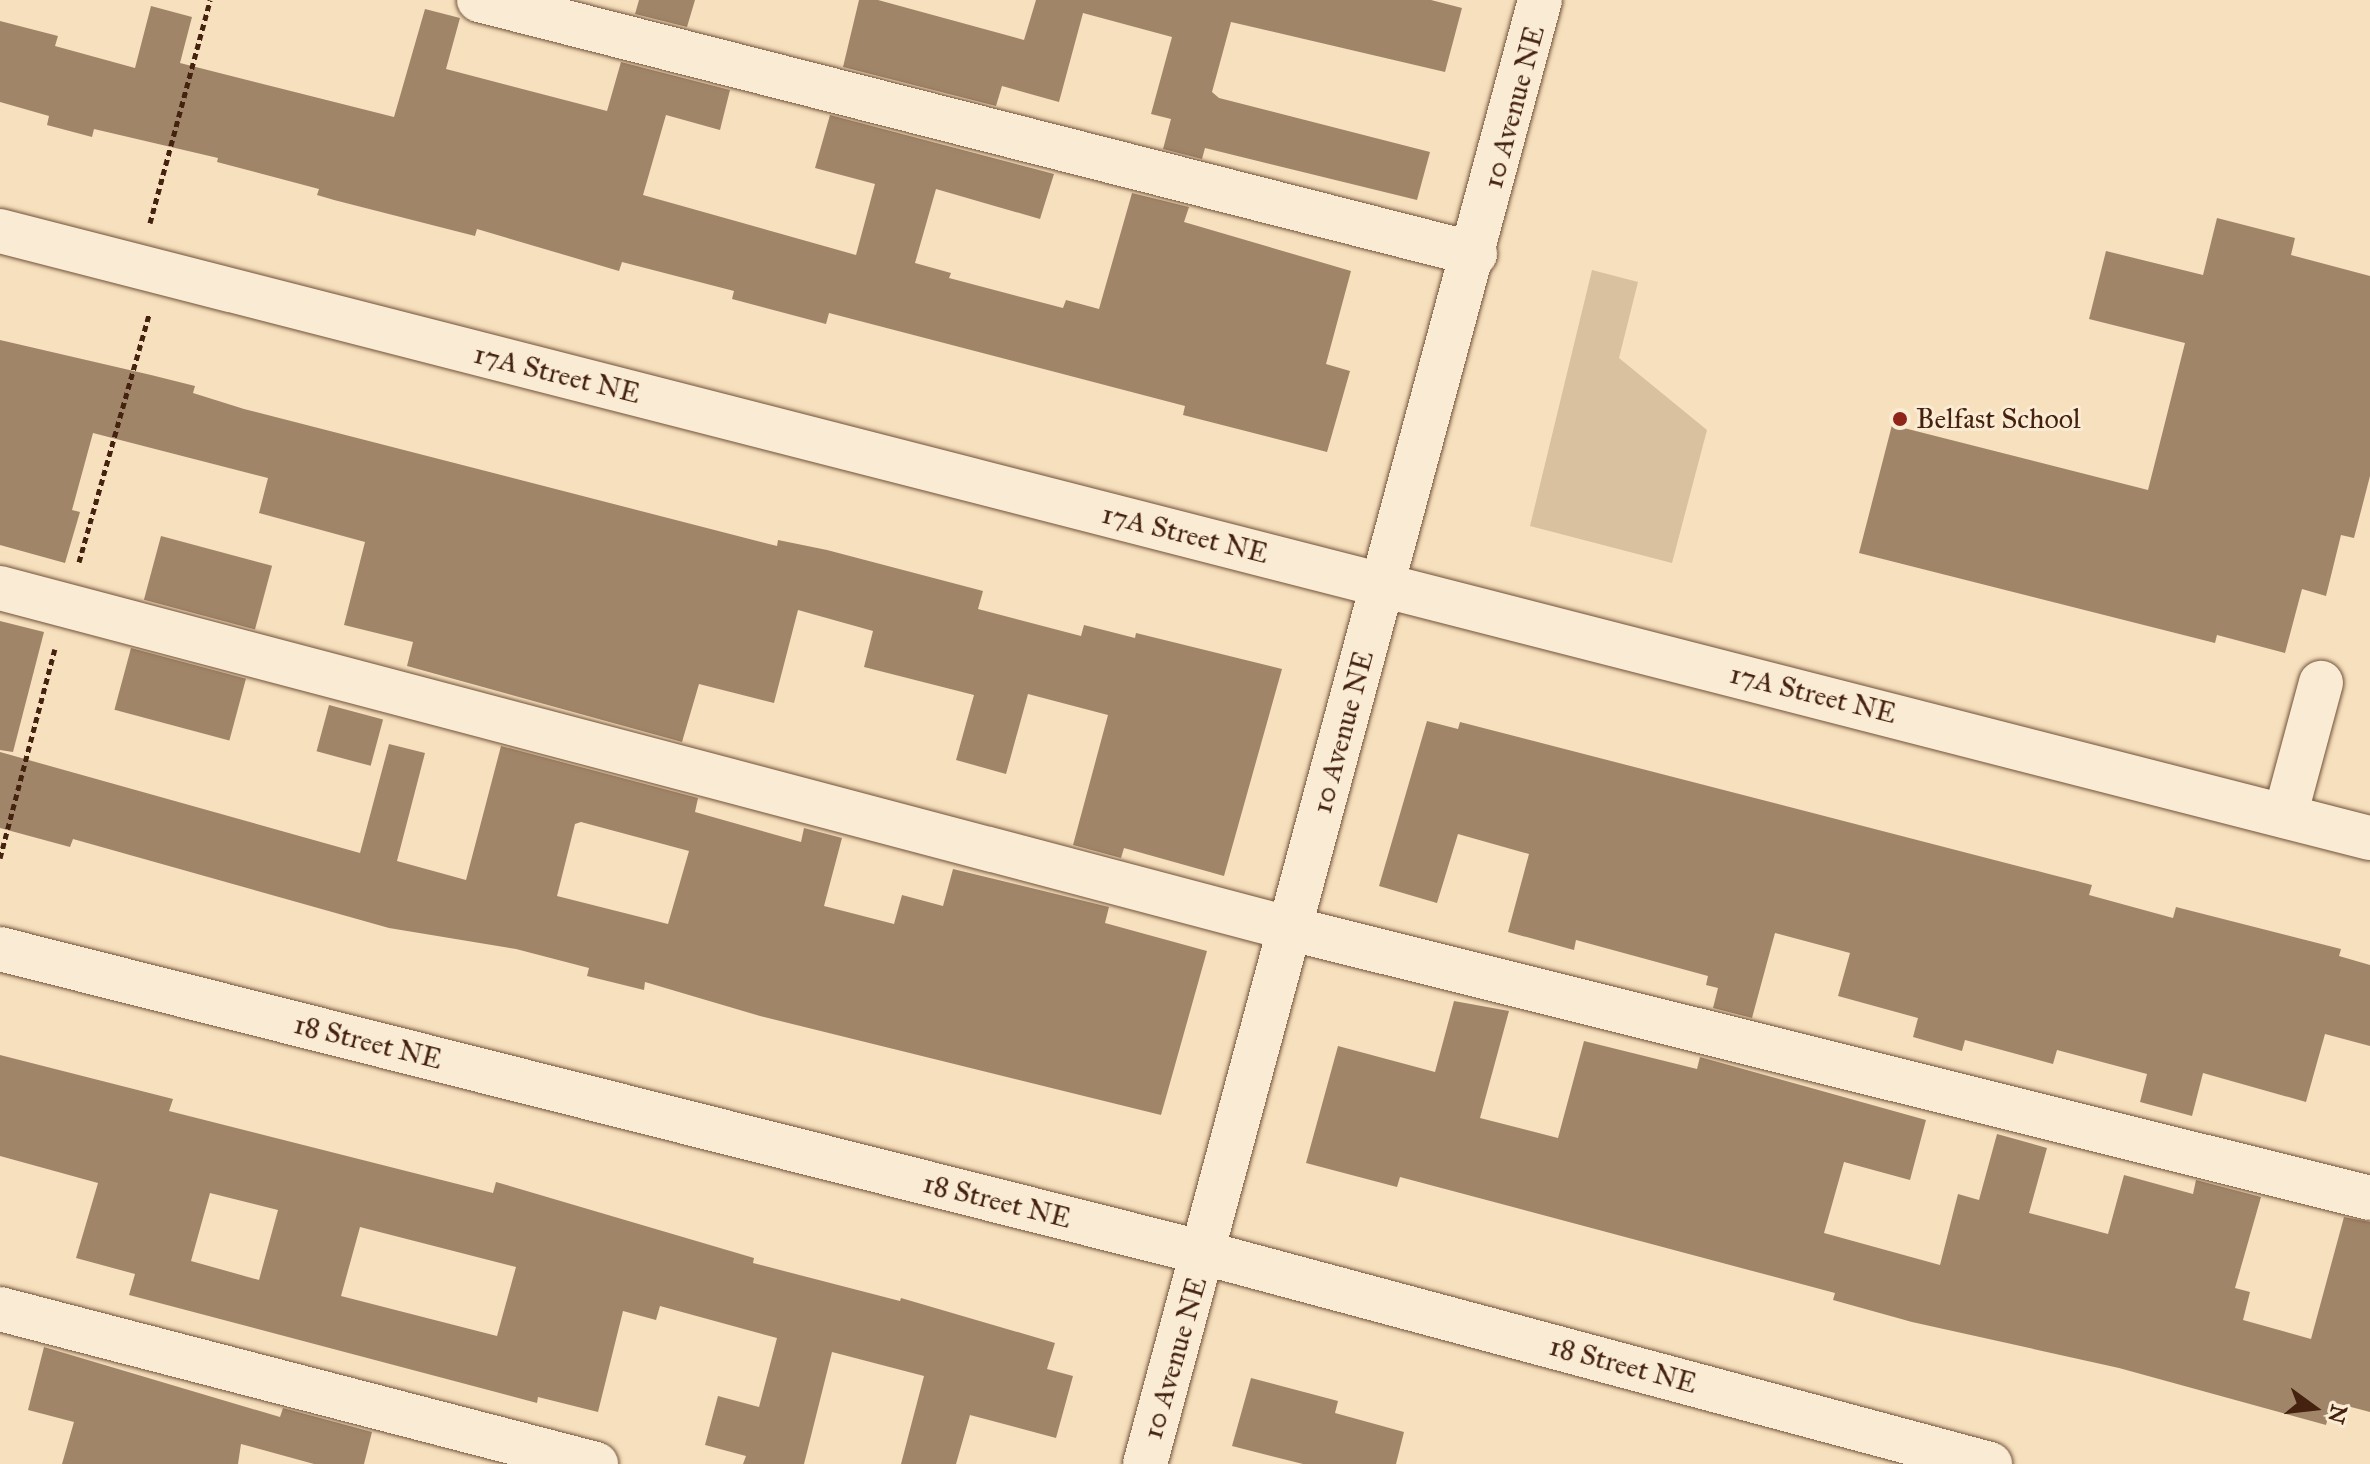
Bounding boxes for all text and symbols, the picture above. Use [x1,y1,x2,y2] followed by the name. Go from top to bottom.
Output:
[1476,22,1552,192] street label: 10 Avenue NE
[470,337,644,411] street label: 17A Street NE
[1916,402,2081,436] place label: Belfast School
[1891,410,1909,428] marker: Belfast School
[1098,497,1272,571] street label: 17A Street NE
[1305,647,1381,817] street label: 10 Avenue NE
[1726,657,1900,731] street label: 17A Street NE
[290,1007,446,1077] street label: 18 Street NE
[919,1166,1075,1236] street label: 18 Street NE
[1136,1273,1214,1443] street label: 10 Avenue NE
[1546,1329,1700,1401] street label: 18 Street NE
[2274,1368,2354,1448] north arrow
[2322,1402,2353,1427] text: N

